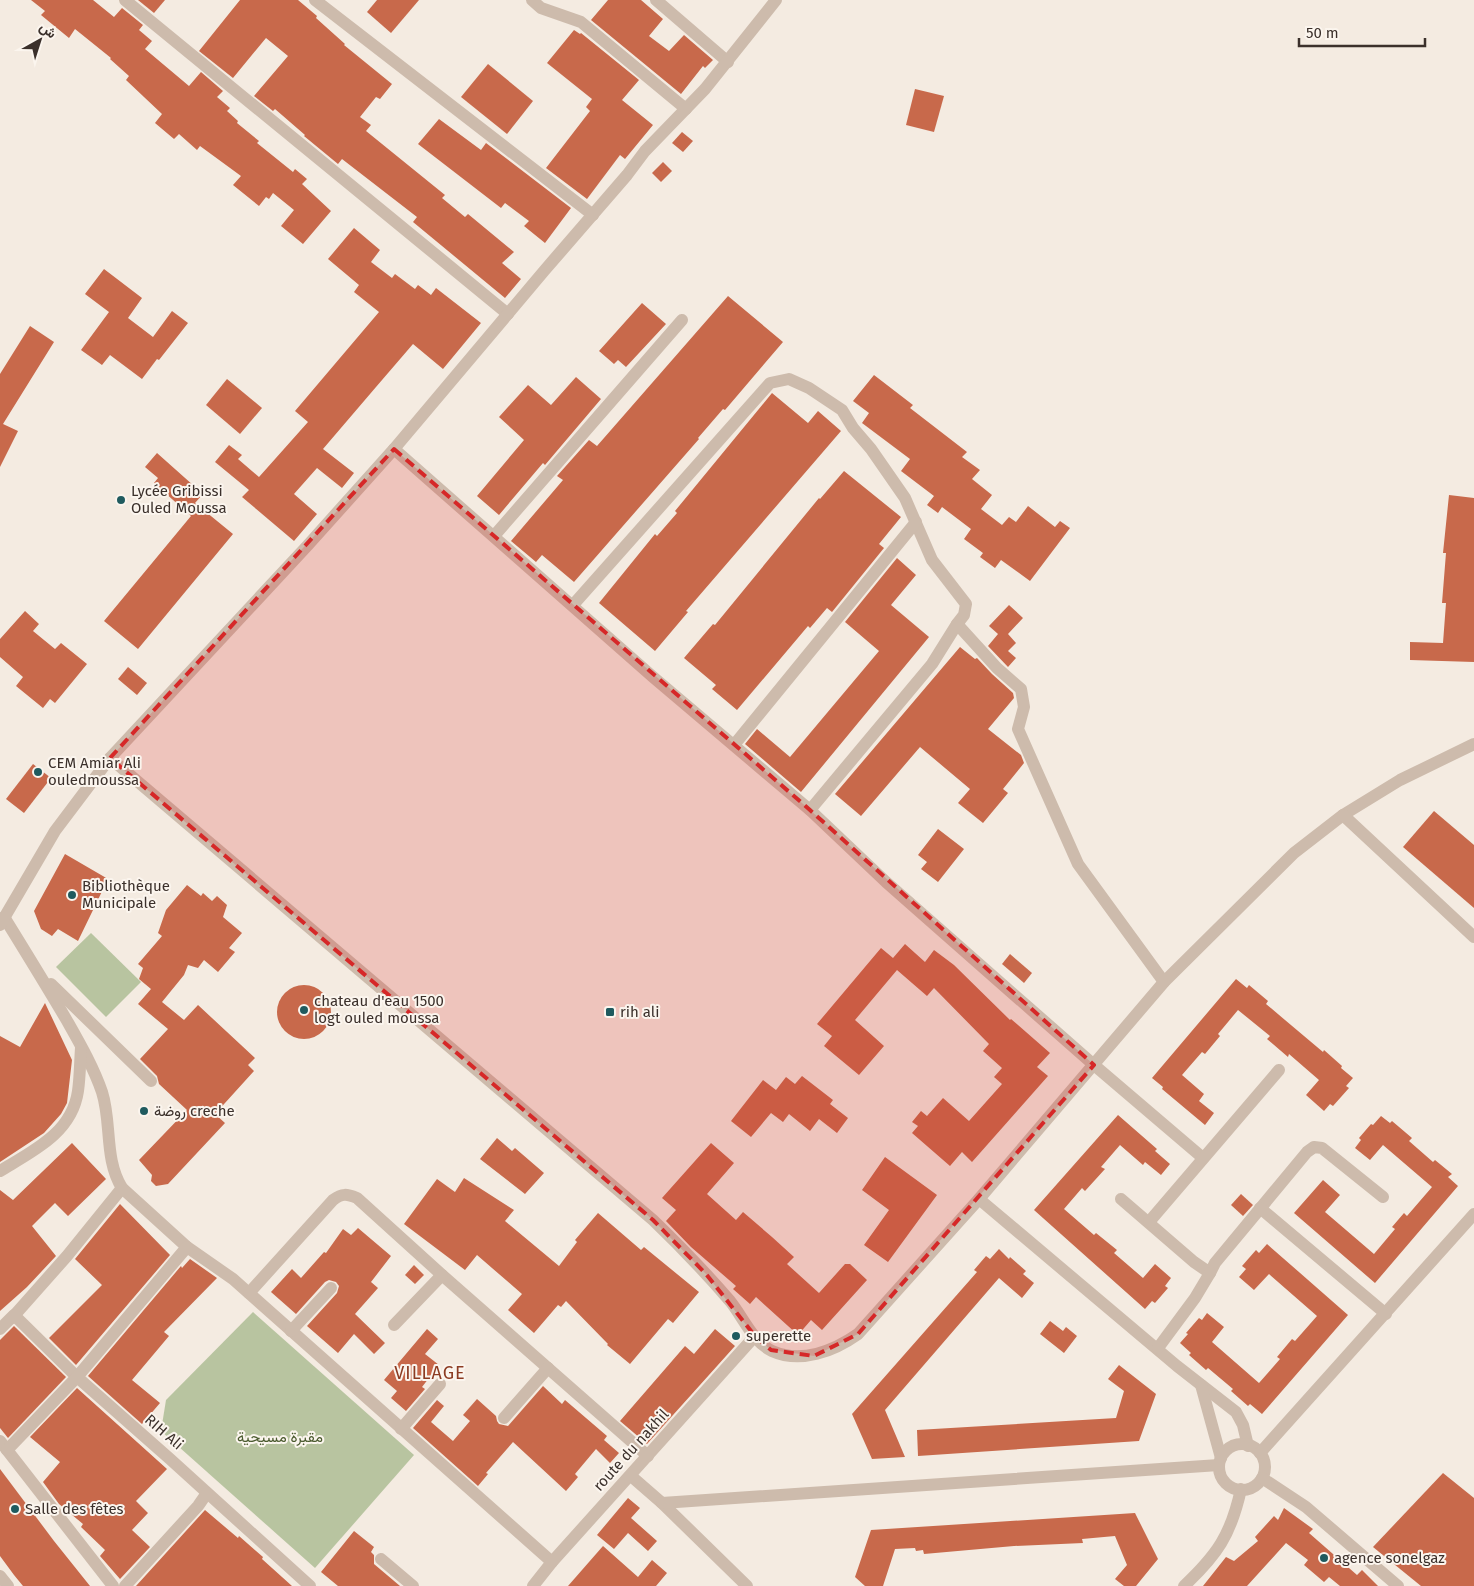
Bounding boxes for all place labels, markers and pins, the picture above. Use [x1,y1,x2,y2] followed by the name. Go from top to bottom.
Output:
[131,482,227,517] place label: Lycée Gribissi Ouled Moussa
[115,494,127,506] marker: Lycée Gribissi Ouled Moussa
[48,754,141,789] place label: CEM Amiar Ali ouledmoussa
[32,766,44,778] marker: CEM Amiar Ali ouledmoussa
[82,877,170,912] place label: Bibliothèque Municipale
[66,889,78,901] marker: Bibliothèque Municipale
[314,992,444,1027] place label: chateau d'eau 1500 logt ouled moussa
[620,1003,659,1021] place label: rih ali
[298,1004,310,1016] marker: chateau d'eau 1500 logt ouled moussa
[604,1006,616,1018] marker: rih ali
[154,1102,235,1120] place label: روضة creche
[138,1105,150,1117] marker: روضة creche
[746,1327,811,1345] place label: superette
[730,1330,742,1342] marker: superette
[25,1500,124,1518] place label: Salle des fêtes
[9,1503,21,1515] marker: Salle des fêtes
[1334,1549,1445,1567] place label: agence sonelgaz
[1318,1552,1330,1564] marker: agence sonelgaz

